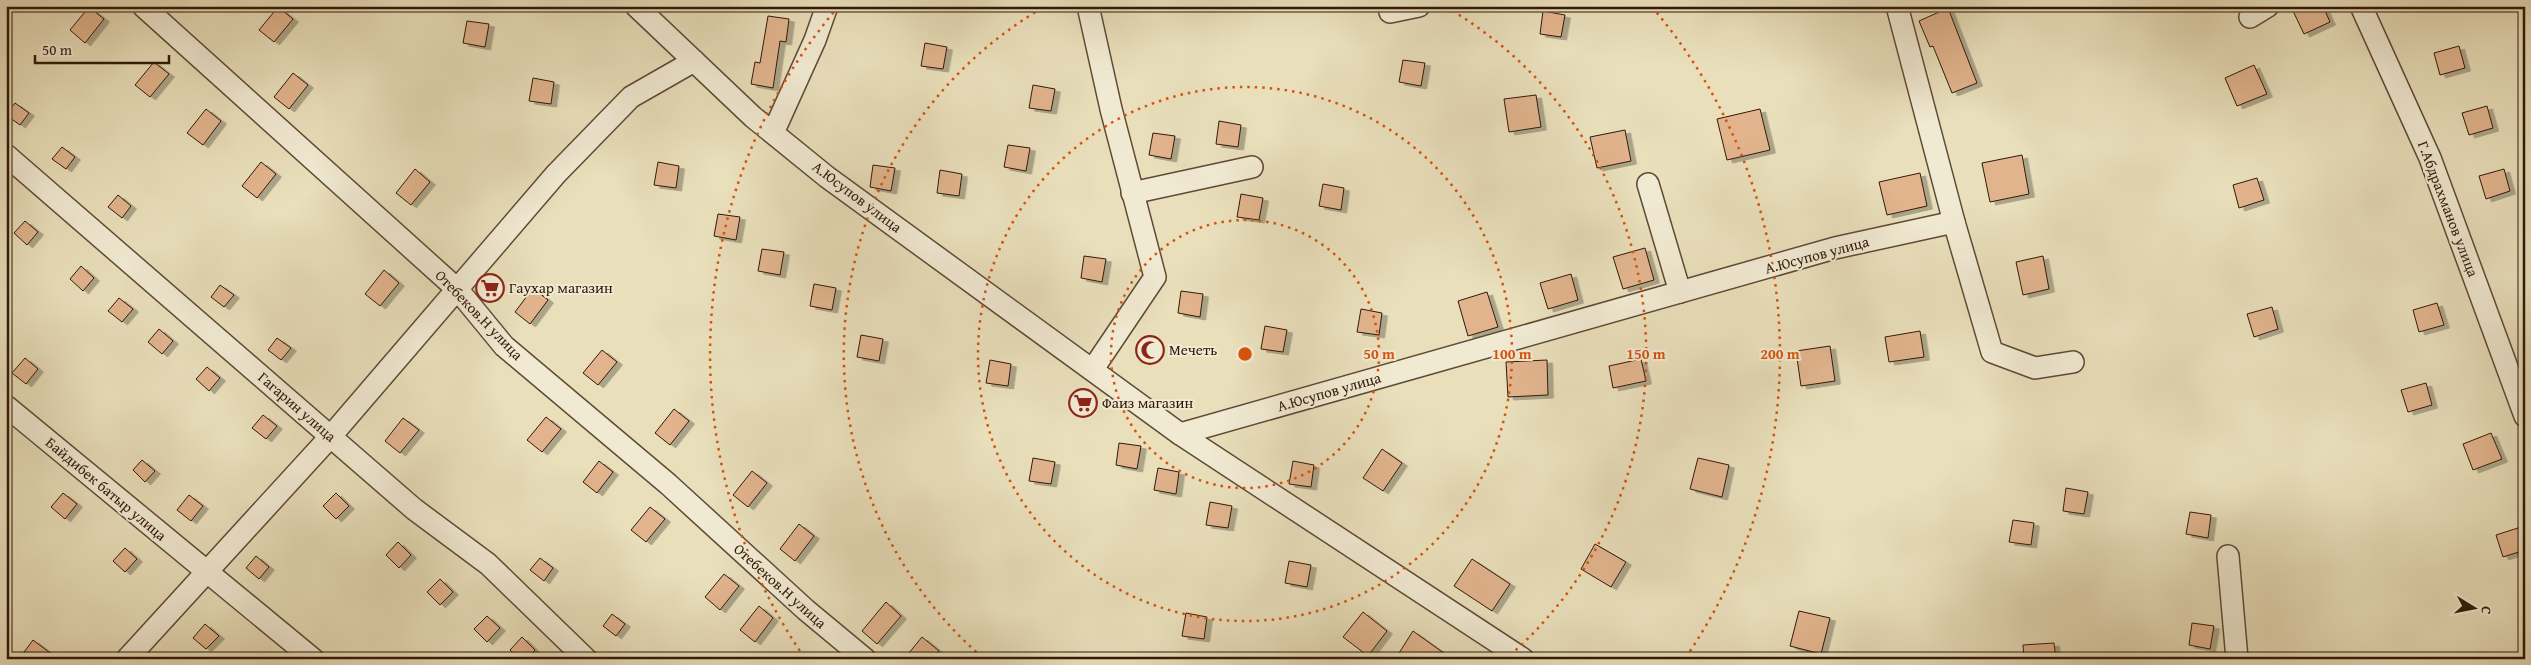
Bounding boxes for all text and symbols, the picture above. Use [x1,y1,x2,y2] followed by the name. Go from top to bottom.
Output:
[35,32,169,64] scale bar
[42,39,73,60] text: 50 m
[2413,138,2484,281] street label: Г.Абдрахманов улица
[808,156,907,238] street label: А.Юсупов улица
[1762,230,1872,279] street label: А.Юсупов улица
[431,265,529,365] street label: Отебеков.Н улица
[475,273,505,303] supermarket icon: Гаухар магазин
[509,277,613,298] place label: Гаухар магазин
[1135,335,1165,365] mosque icon: Мечеть
[1169,339,1217,360] place label: Мечеть
[1363,343,1395,364] text: 50 m
[1492,343,1532,364] text: 100 m
[1626,343,1666,364] text: 150 m
[1760,343,1800,364] text: 200 m
[1236,345,1254,363] centre of rings
[1275,366,1384,416] street label: А.Юсупов улица
[254,367,342,447] street label: Гагарин улица
[1068,388,1098,418] supermarket icon: Фаиз магазин
[1102,392,1193,413] place label: Фаиз магазин
[41,432,172,546] street label: Байдибек батыр улица
[729,538,832,634] street label: Отебеков.Н улица
[2448,582,2498,632] north arrow
[2476,605,2497,616] text: С

